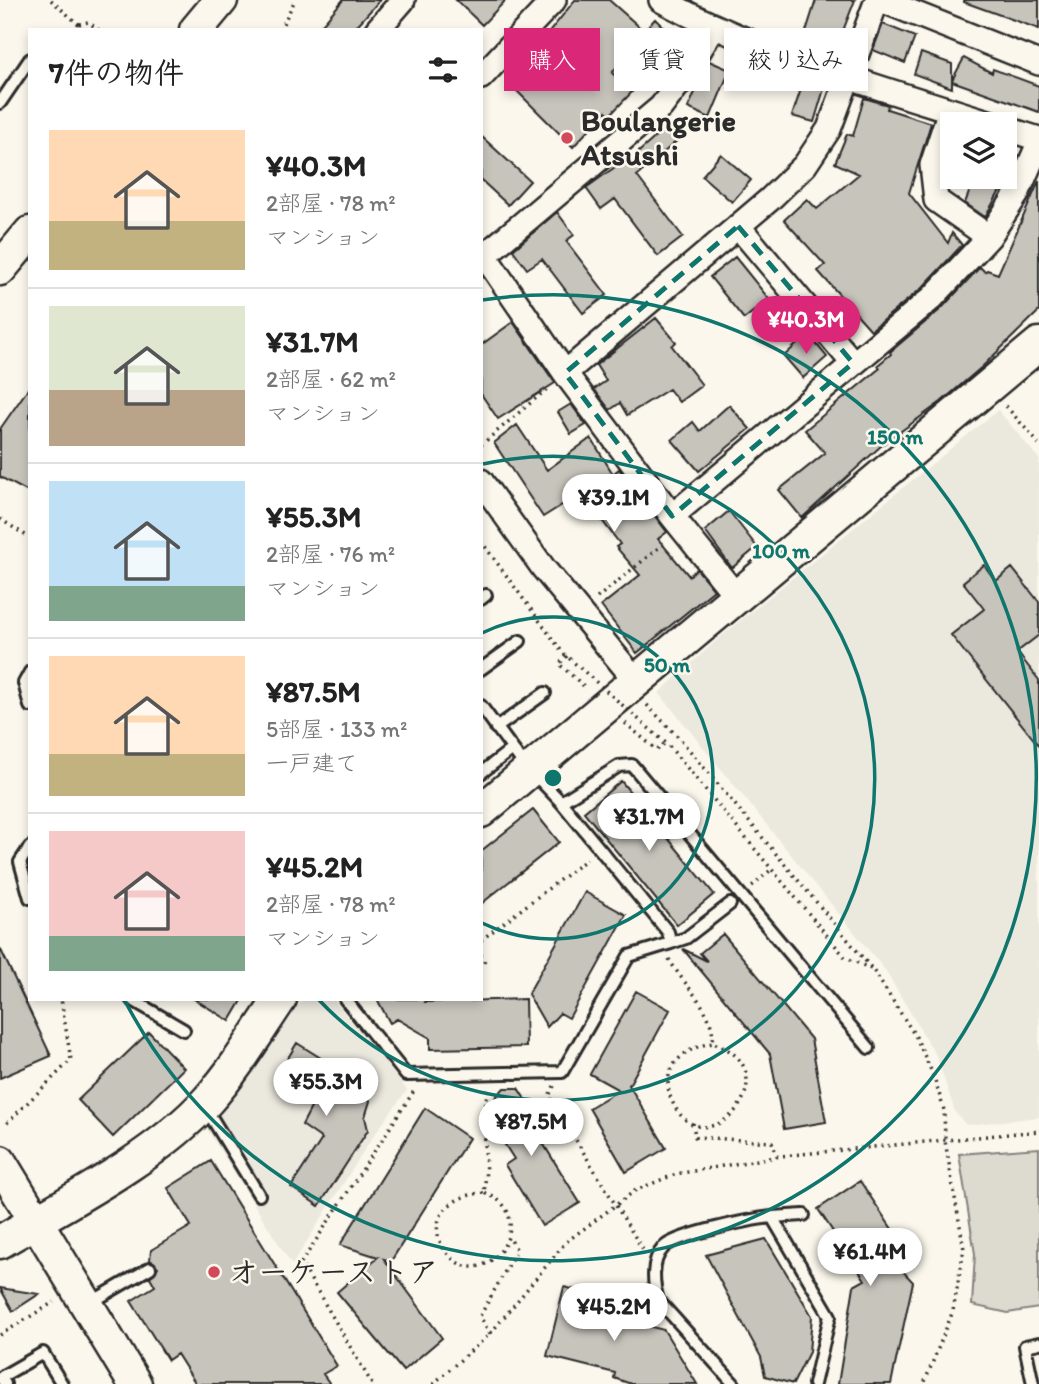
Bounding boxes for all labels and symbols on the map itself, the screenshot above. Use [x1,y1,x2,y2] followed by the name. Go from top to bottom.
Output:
[580,102,736,173] place label: Boulangerie Atsushi
[559,130,575,146] marker: Boulangerie Atsushi
[749,296,863,356] pin: ¥40.3M
[867,424,923,449] text: 150 m
[557,475,671,534] pin: ¥39.1M
[752,538,810,563] text: 100 m
[644,652,691,677] text: 50 m
[541,766,565,790] centre of rings
[592,794,706,853] pin: ¥31.7M
[269,1058,383,1118] pin: ¥55.3M
[474,1098,588,1158] pin: ¥87.5M
[813,1228,927,1288] pin: ¥61.4M
[228,1253,439,1290] place label: オーケーストア
[206,1264,222,1280] marker: オーケーストア
[557,1284,671,1343] pin: ¥45.2M

